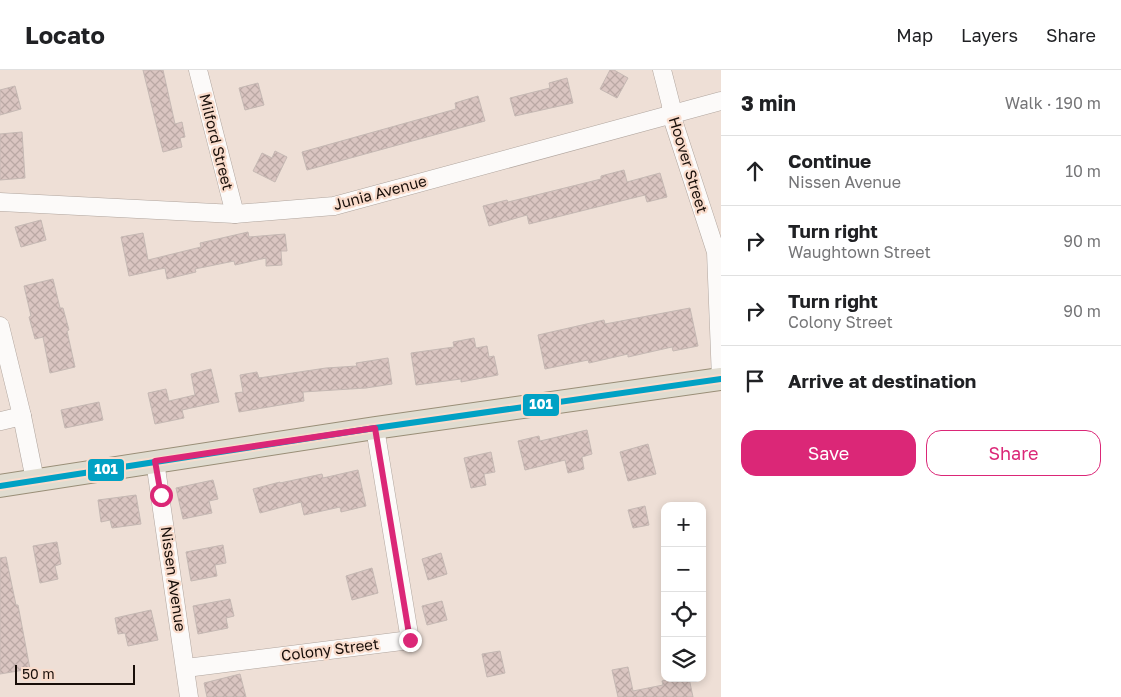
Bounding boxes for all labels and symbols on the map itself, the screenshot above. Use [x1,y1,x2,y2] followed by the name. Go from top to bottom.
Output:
[196,92,238,192] street label: Milford Street
[666,114,712,215] street label: Hoover Street
[331,171,429,213] street label: Junia Avenue
[522,393,560,417] line badge: 101
[529,395,553,412] text: 101
[87,458,125,482] line badge: 101
[94,460,118,477] text: 101
[150,484,173,507] route start
[158,525,190,633] street label: Nissen Avenue
[399,629,422,652] route end
[280,634,380,664] street label: Colony Street
[15,662,135,685] scale bar

